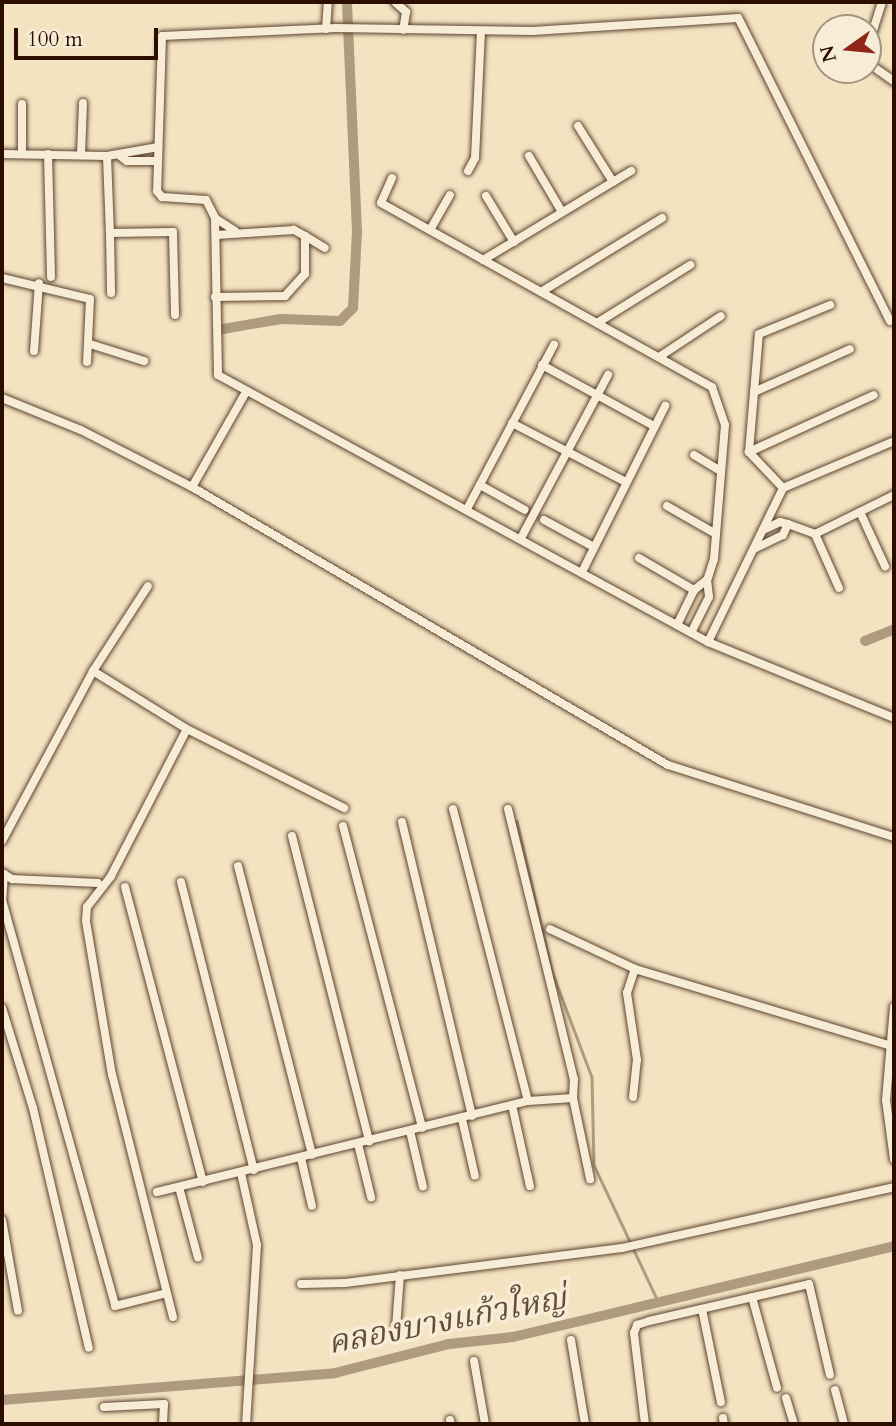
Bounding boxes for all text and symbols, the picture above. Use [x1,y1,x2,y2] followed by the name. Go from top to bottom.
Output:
[18,14,161,58] scale bar
[812,14,882,84] north arrow
[27,25,83,54] text: 100 m
[814,43,843,65] text: N
[324,1279,570,1363] water label: คลองบางแก้วใหญ่

